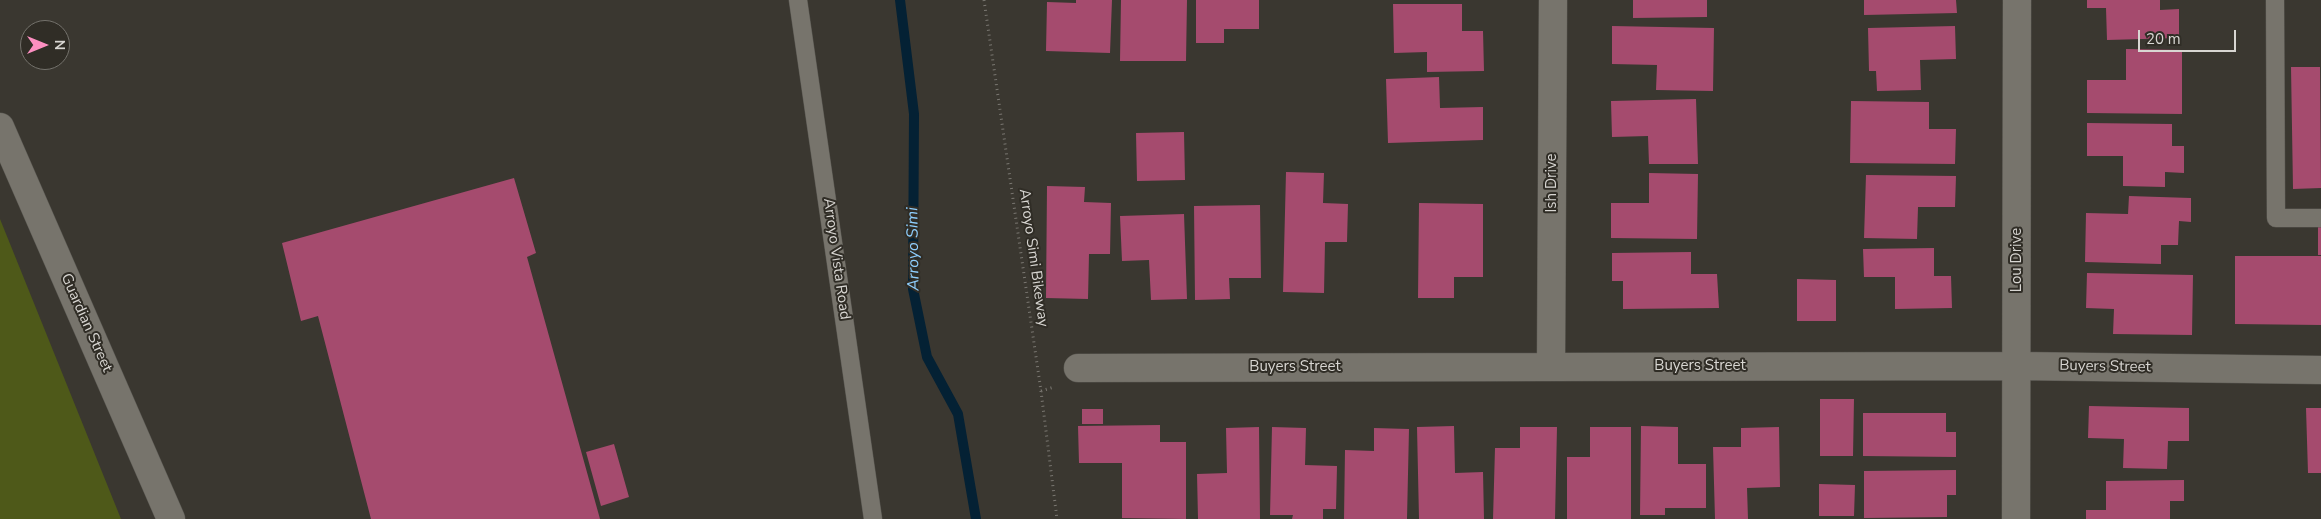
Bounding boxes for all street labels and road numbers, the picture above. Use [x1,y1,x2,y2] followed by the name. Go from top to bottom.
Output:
[1543,153,1561,213] street label: Ish Drive
[1014,188,1052,328] street label: Arroyo Simi Bikeway
[819,197,853,321] street label: Arroyo Vista Road
[2008,228,2026,292] street label: Lou Drive
[56,271,116,375] street label: Guardian Street
[1654,357,1746,375] street label: Buyers Street
[2059,357,2151,377] street label: Buyers Street
[1249,358,1341,376] street label: Buyers Street

